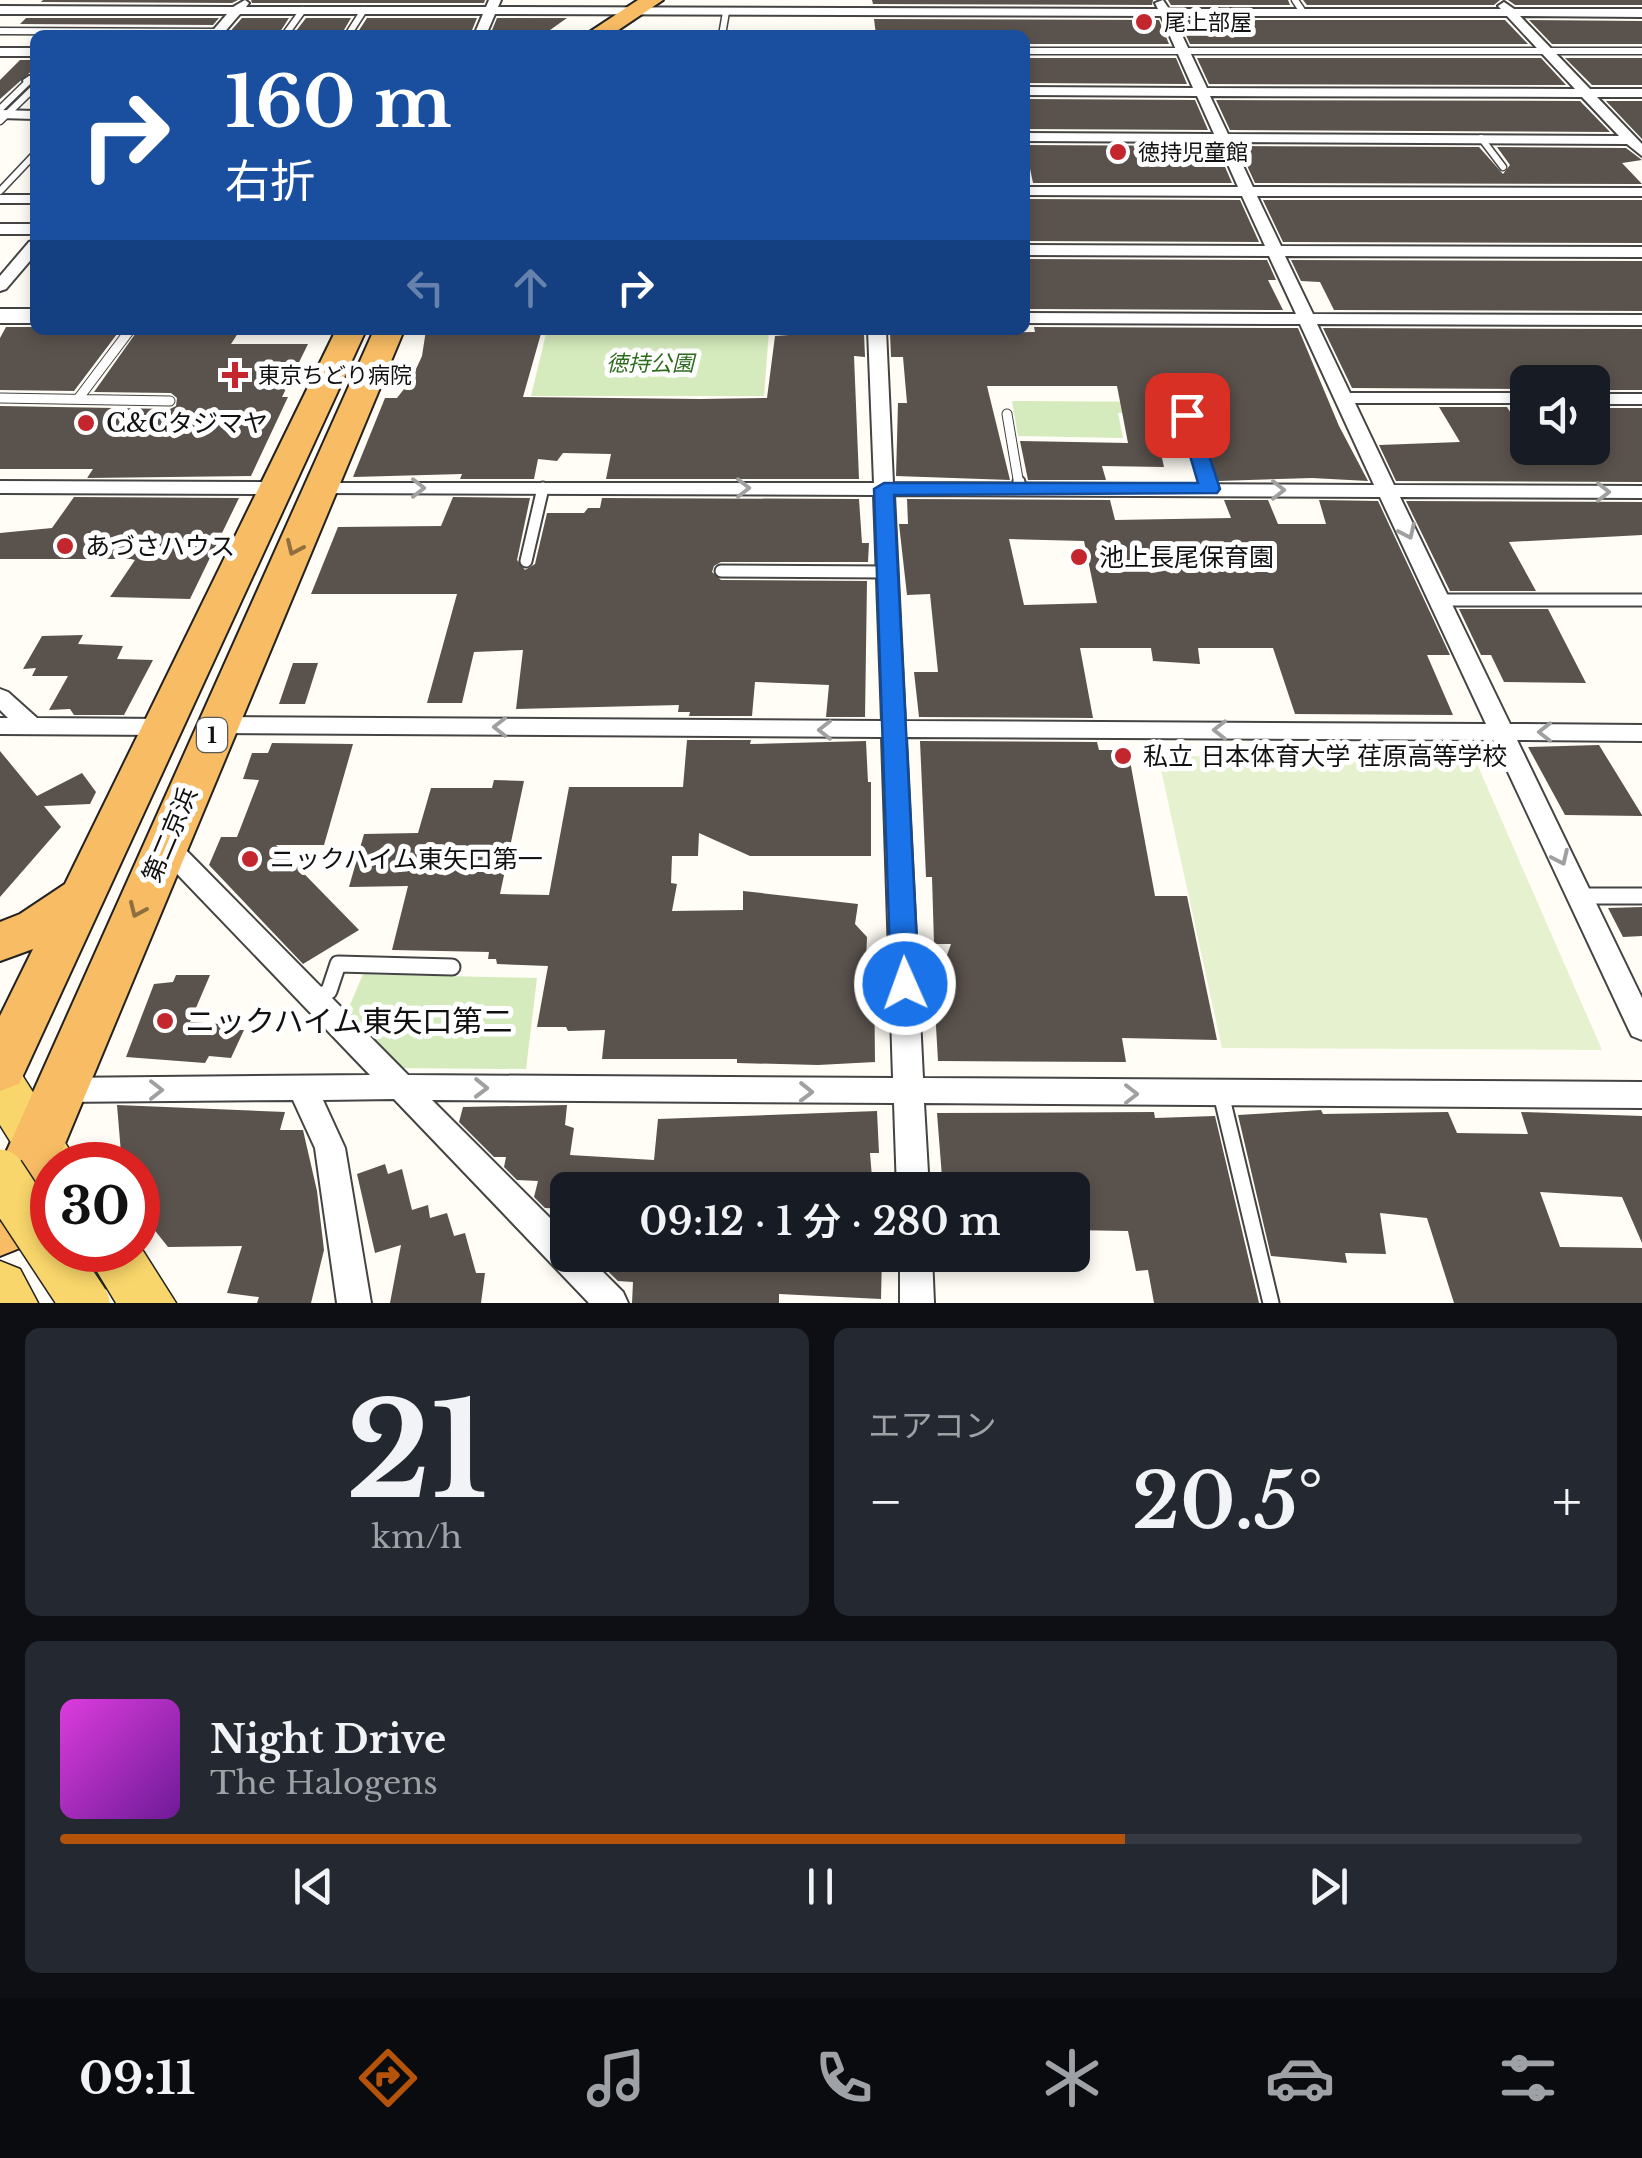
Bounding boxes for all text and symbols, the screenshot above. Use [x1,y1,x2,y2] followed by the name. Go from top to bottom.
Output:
[1164,9,1252,36] place label: 尾上部屋
[1133,11,1155,33] marker: 尾上部屋
[225,59,452,146] text: 160 m
[60,70,190,200] icon: right
[1138,139,1248,166] place label: 徳持児童館
[1107,141,1129,163] marker: 徳持児童館
[225,153,315,209] text: 右折
[398,260,453,315] icon: left
[503,260,558,315] icon: ahead
[608,260,663,315] icon: right
[606,350,697,377] park label: 徳持公園
[222,362,248,388] marker: 東京ちどり病院
[258,362,412,389] place label: 東京ちどり病院
[1510,365,1610,465] map controls
[1510,365,1610,465] button: sound
[1145,373,1230,458] pin
[1160,388,1215,443] icon: arrive
[106,408,268,439] place label: C&Cタジマヤ
[75,412,97,434] marker: C&Cタジマヤ
[410,477,426,499] one-way arrow
[735,478,751,499] one-way arrow
[1270,479,1286,500] one-way arrow
[1596,481,1611,503] one-way arrow
[1396,522,1416,540] one-way arrow
[85,531,235,562] place label: あづさハウス
[54,535,76,557] marker: あづさハウス
[286,538,306,556] one-way arrow
[1099,542,1274,573] place label: 池上長尾保育園
[1068,546,1090,568] marker: 池上長尾保育園
[491,716,506,738] one-way arrow
[197,718,227,752] road number: 1
[816,719,832,741] one-way arrow
[1211,719,1227,740] one-way arrow
[1536,721,1552,743] one-way arrow
[1143,741,1507,772] place label: 私立 日本体育大学 荏原高等学校
[1112,745,1134,767] marker: 私立 日本体育大学 荏原高等学校
[136,783,204,887] street label: 第二京浜
[270,844,543,875] place label: ニックハイム東矢口第一
[239,848,261,870] marker: ニックハイム東矢口第一
[1548,848,1568,866] one-way arrow
[129,900,149,918] one-way arrow
[853,932,957,1036] position arrow
[185,1003,512,1040] place label: ニックハイム東矢口第二
[154,1010,176,1032] marker: ニックハイム東矢口第二
[474,1077,489,1099] one-way arrow
[150,1079,165,1101] one-way arrow
[798,1081,814,1103] one-way arrow
[1123,1083,1139,1104] one-way arrow
[30,1142,160,1272] speed limit sign: 30
[639,1198,1001,1245] text: 09:12 · 1 分 · 280 m
[346,1371,487,1532] text: 21
[869,1406,997,1446] text: エアコン
[1132,1455,1323,1548] text: 20.5°
[869,1468,903,1536] text: −
[1552,1468,1582,1536] text: +
[371,1517,462,1557] text: km/h
[210,1716,446,1763] text: Night Drive
[210,1763,438,1803] text: The Halogens
[286,1859,341,1914] icon: previous
[793,1859,848,1914] icon: pause
[1301,1859,1356,1914] icon: next
[353,2043,423,2113] icon: directions
[581,2043,651,2113] icon: music
[809,2043,879,2113] icon: phone
[1037,2043,1107,2113] icon: climate
[1265,2043,1335,2113] icon: car
[1493,2043,1563,2113] icon: filters
[79,2050,195,2106] text: 09:11

